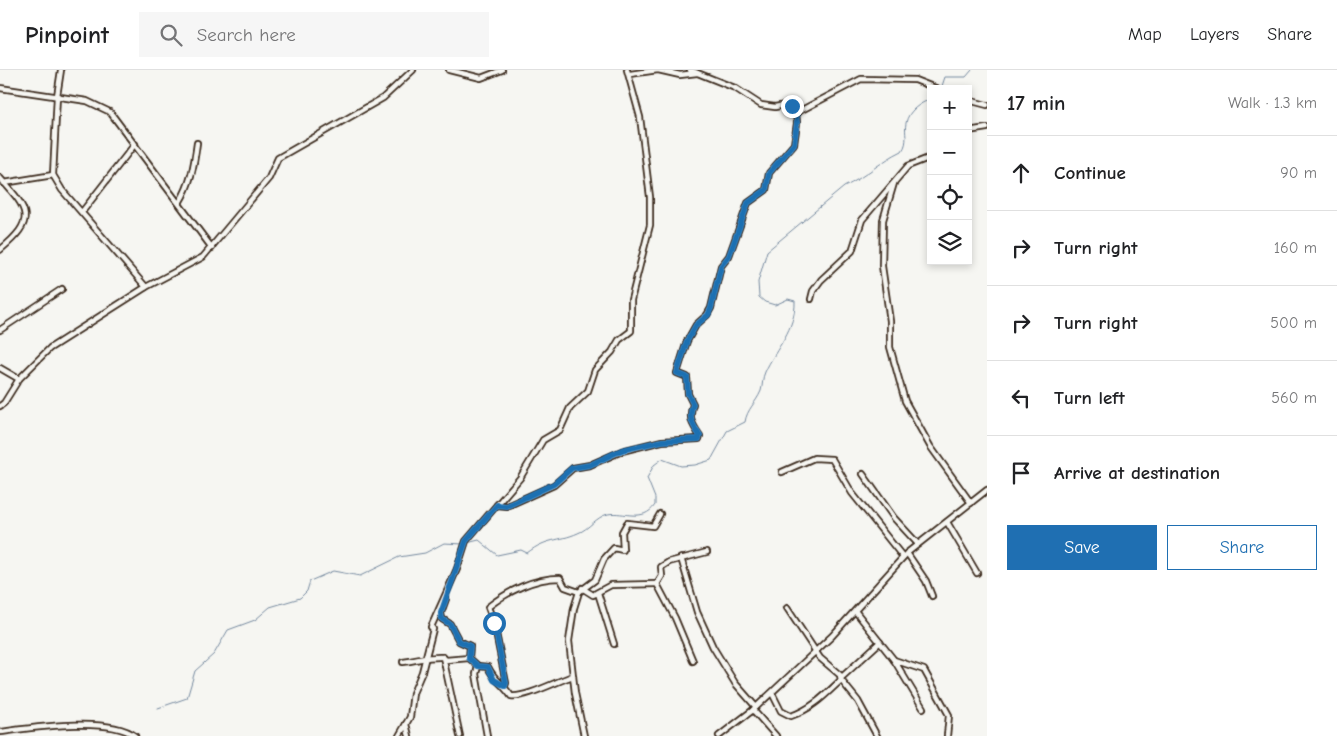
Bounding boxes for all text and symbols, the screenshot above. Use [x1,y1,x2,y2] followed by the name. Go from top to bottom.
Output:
[139,12,489,57] search box
[25,21,109,49] text: Pinpoint
[157,21,185,49] icon: search
[197,24,296,46] text: Search here
[1128,24,1162,45] text: Map
[1190,24,1239,45] text: Layers
[1267,24,1312,45] text: Share
[927,85,972,265] map controls
[927,85,972,130] button: +
[1007,91,1065,115] text: 17 min
[1228,94,1317,112] text: Walk · 1.3 km
[781,95,804,118] route end
[927,130,972,175] button: −
[1007,159,1035,187] icon: ahead
[1054,162,1126,184] text: Continue
[1280,164,1317,182] text: 90 m
[927,175,972,220] button: locate
[927,220,972,265] button: layers
[1007,234,1035,262] icon: right
[1054,237,1138,259] text: Turn right
[1274,239,1317,257] text: 160 m
[1007,309,1035,337] icon: right
[1054,312,1138,334] text: Turn right
[1270,314,1317,332] text: 500 m
[1007,384,1035,412] icon: left
[1054,387,1125,409] text: Turn left
[1271,389,1317,407] text: 560 m
[1007,459,1035,487] icon: arrive
[1054,462,1220,484] text: Arrive at destination
[1007,525,1157,570] button: Save
[1167,525,1317,570] button: Share
[483,612,506,635] route start

